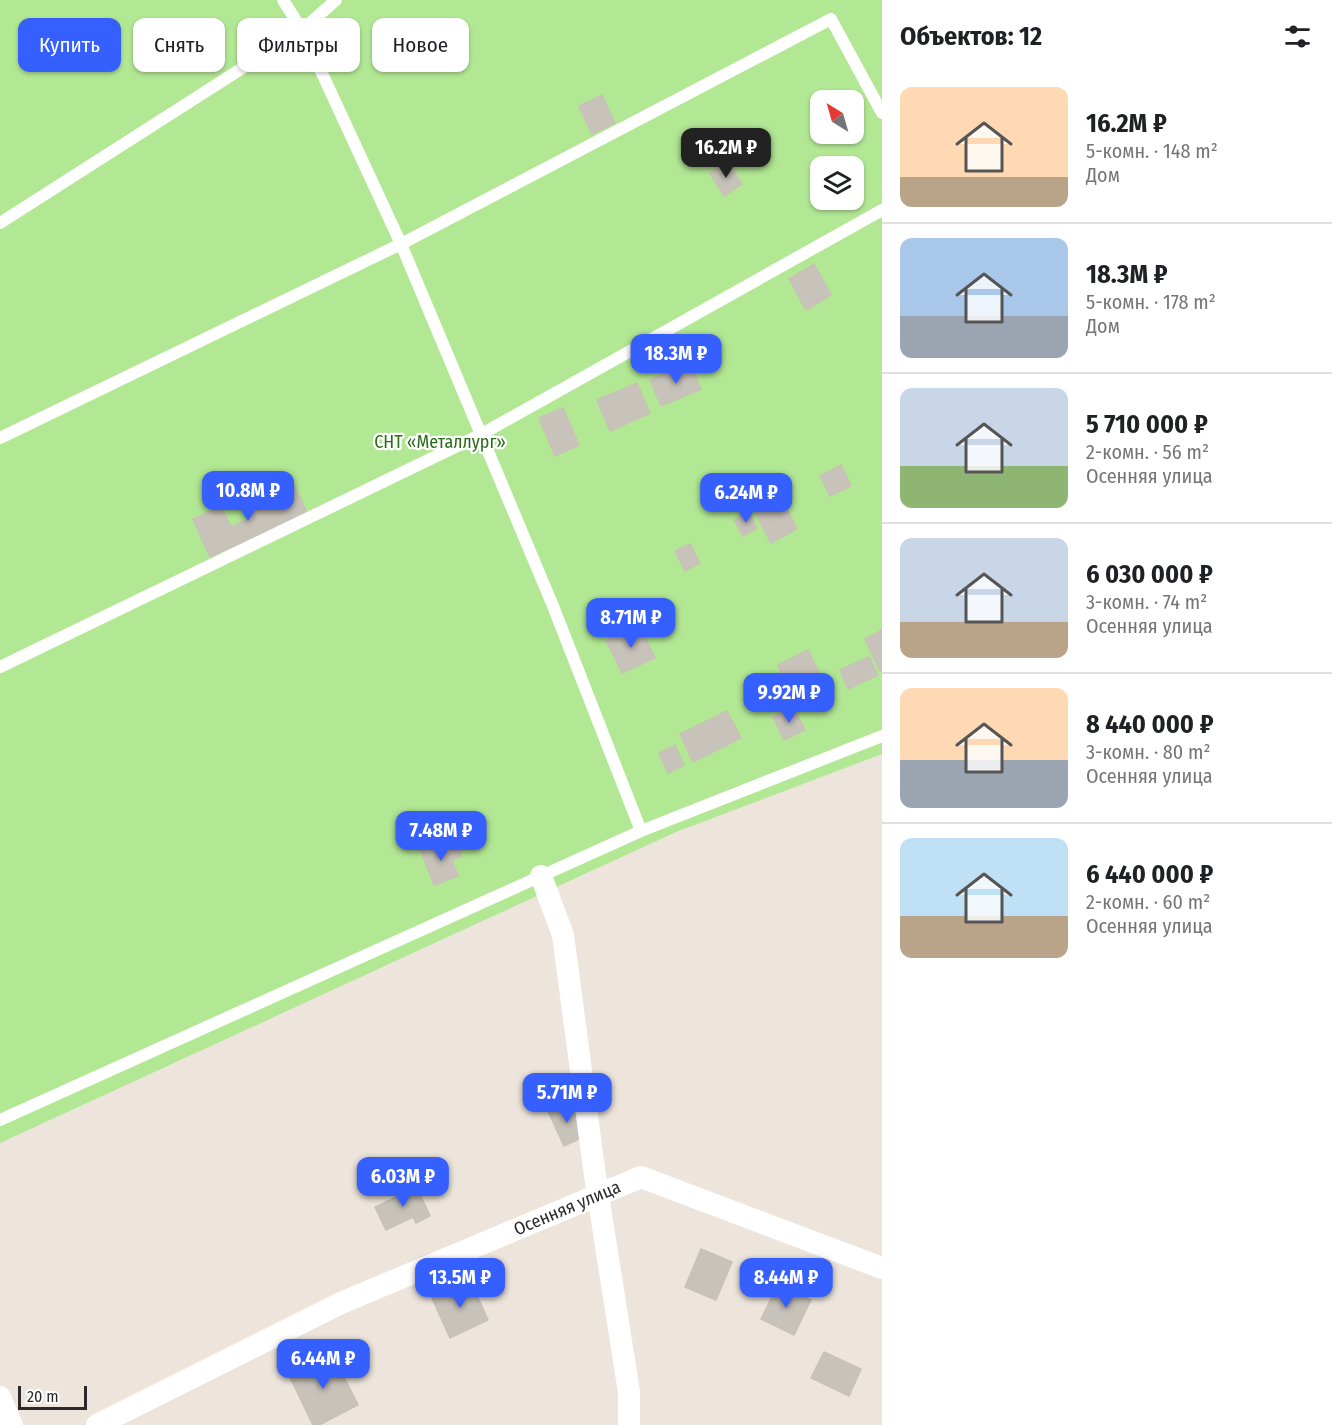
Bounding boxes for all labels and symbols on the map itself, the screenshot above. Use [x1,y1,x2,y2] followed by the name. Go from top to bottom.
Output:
[810,90,864,144] north arrow
[671,128,781,179] pin: 16.2M ₽
[621,334,731,385] pin: 18.3M ₽
[374,431,506,453] park label: СНТ «Металлург»
[193,471,303,522] pin: 10.8M ₽
[691,473,801,524] pin: 6.24M ₽
[576,598,686,649] pin: 8.71M ₽
[734,673,844,724] pin: 9.92M ₽
[386,811,496,862] pin: 7.48M ₽
[512,1073,622,1124] pin: 5.71M ₽
[348,1157,458,1208] pin: 6.03M ₽
[510,1176,624,1240] street label: Осенняя улица
[405,1258,515,1309] pin: 13.5M ₽
[731,1258,841,1309] pin: 8.44M ₽
[268,1339,378,1390] pin: 6.44M ₽
[18,1383,87,1410] scale bar

